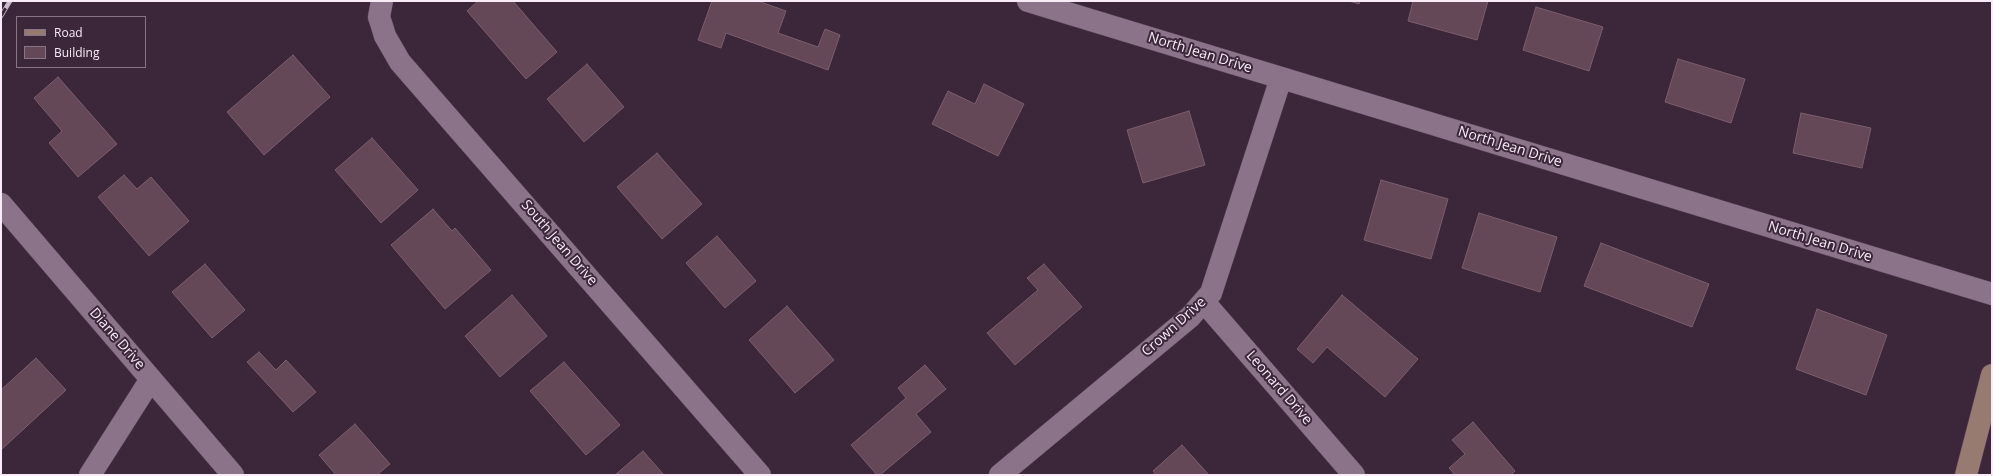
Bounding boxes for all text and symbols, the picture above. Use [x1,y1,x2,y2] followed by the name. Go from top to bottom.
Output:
[16,16,146,68] legend
[54,24,83,41] text: Road
[1146,29,1254,77] street label: North Jean Drive
[54,44,99,61] text: Building
[1456,123,1564,171] street label: North Jean Drive
[517,197,601,289] street label: South Jean Drive
[1766,218,1874,266] street label: North Jean Drive
[1139,294,1209,360] street label: Crown Drive
[86,305,148,373] street label: Diane Drive
[1242,348,1316,428] street label: Leonard Drive

